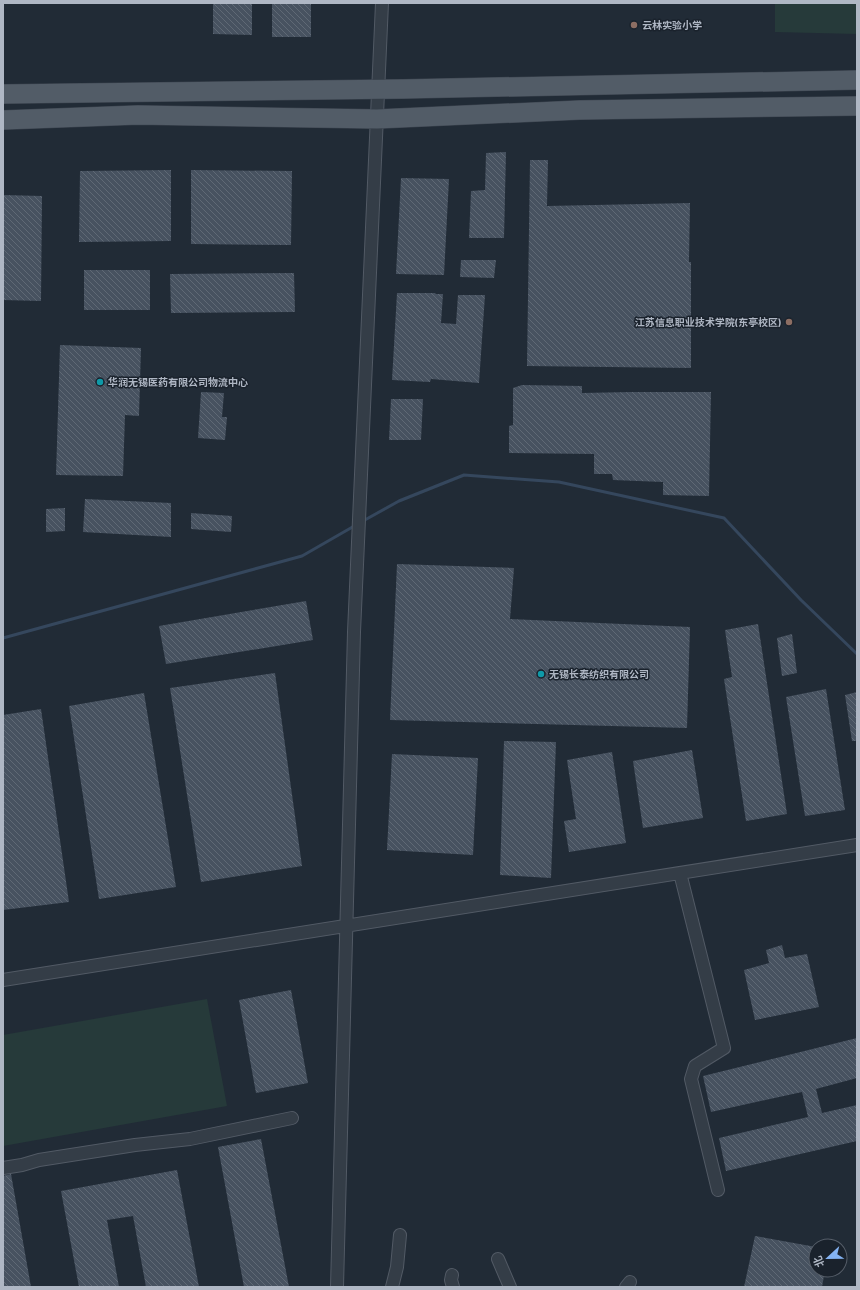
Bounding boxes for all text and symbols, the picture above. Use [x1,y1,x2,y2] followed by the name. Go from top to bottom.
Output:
[642,18,702,33] place label: 云林实验小学
[629,20,639,30] marker: 云林实验小学
[635,315,781,330] place label: 江苏信息职业技术学院(东亭校区)
[784,317,794,327] marker: 江苏信息职业技术学院(东亭校区)
[108,375,248,390] place label: 华润无锡医药有限公司物流中心
[95,377,105,387] marker: 华润无锡医药有限公司物流中心
[549,667,649,682] place label: 无锡长泰纺织有限公司
[536,669,546,679] marker: 无锡长泰纺织有限公司
[808,1238,848,1278] north arrow
[809,1254,828,1270] text: 北

